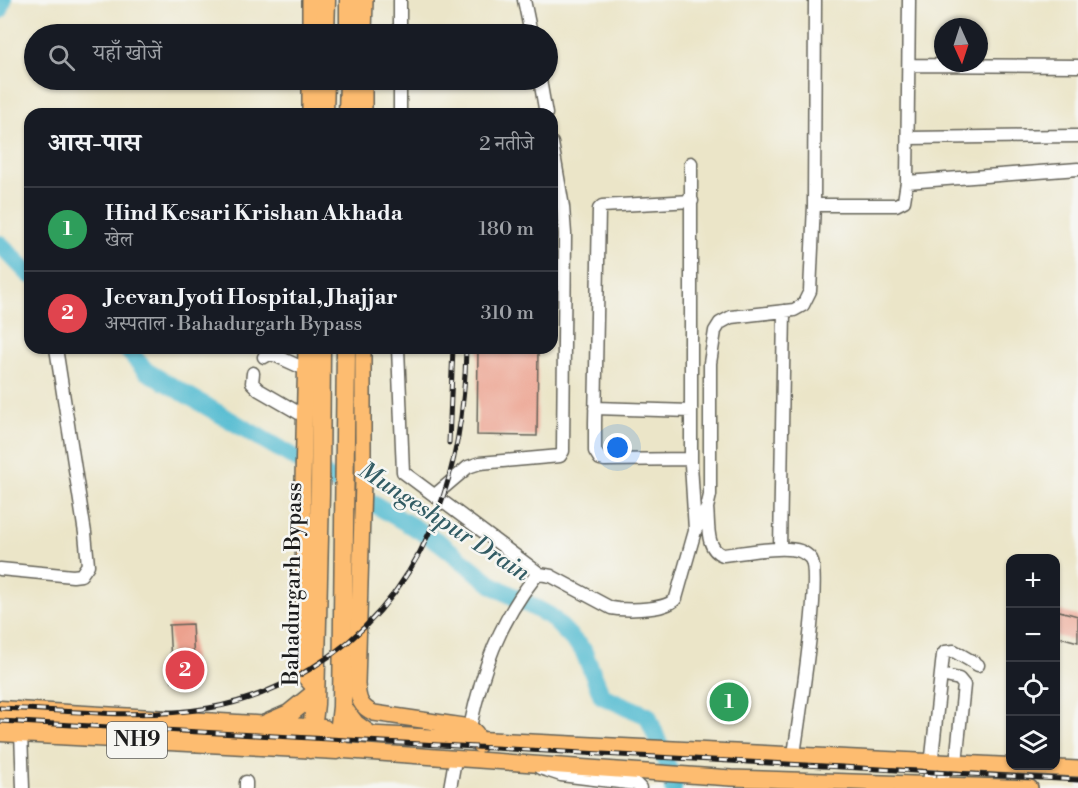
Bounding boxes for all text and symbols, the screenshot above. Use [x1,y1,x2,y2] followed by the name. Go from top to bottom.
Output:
[934,18,988,72] north arrow
[24,24,558,90] search box
[93,40,162,67] text: यहाँ खोजें
[45,41,78,74] icon: search
[48,127,141,159] text: आस-पास
[479,132,534,157] text: 2 नतीजे
[105,200,403,227] text: Hind Kesari Krishan Akhada
[63,217,72,242] text: 1
[479,217,534,242] text: 180 m
[105,228,133,253] text: खेल
[105,284,398,311] text: Jeevan Jyoti Hospital, Jhajjar
[61,301,74,326] text: 2
[481,301,534,326] text: 310 m
[105,312,362,337] text: अस्पताल · Bahadurgarh Bypass
[603,433,632,462] your location
[353,455,536,589] water label: Mungeshpur Drain
[278,482,308,687] street label: Bahadurgarh Bypass
[1006,554,1060,770] map controls
[1006,554,1060,608] button: +
[1006,608,1060,662] button: −
[166,648,204,692] pin: 2
[1006,662,1060,716] button: locate
[710,680,748,724] pin: 1
[1006,716,1060,770] button: layers
[107,722,167,758] road number: NH9

